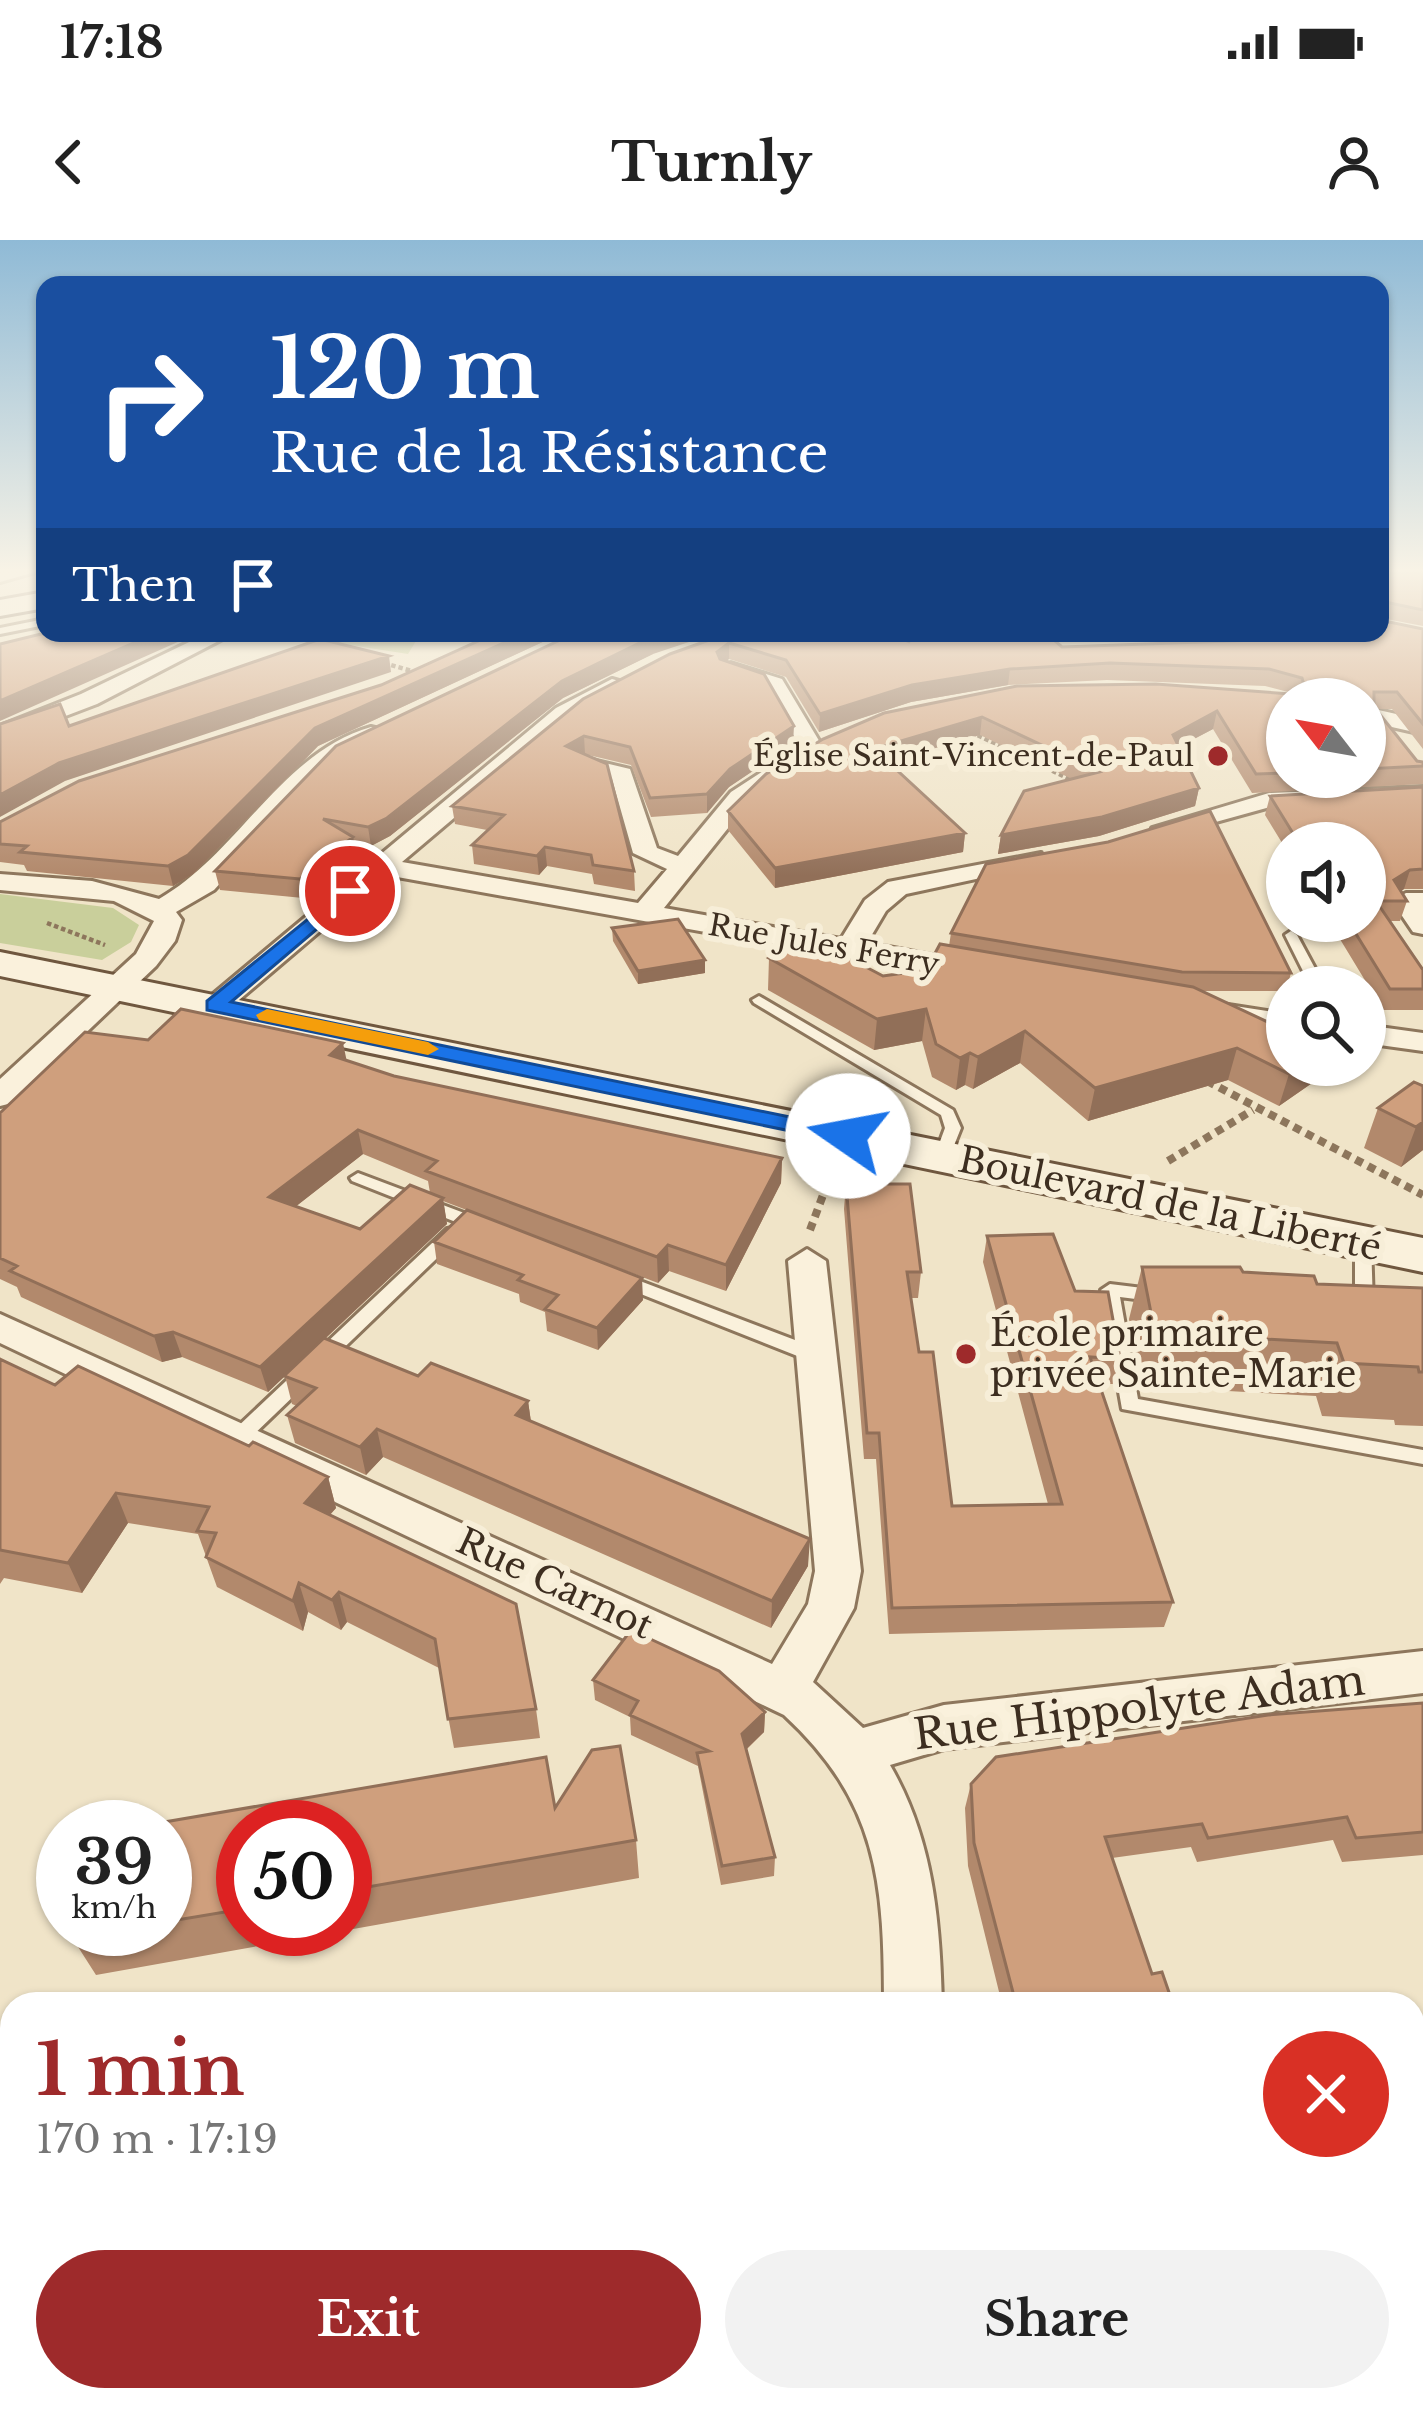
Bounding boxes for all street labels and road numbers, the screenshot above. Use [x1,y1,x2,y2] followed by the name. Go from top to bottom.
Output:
[706,906,942,983] street label: Rue Jules Ferry
[954,1137,1385,1270] street label: Boulevard de la Liberté
[449,1518,660,1649] street label: Rue Carnot
[911,1654,1367,1760] street label: Rue Hippolyte Adam

